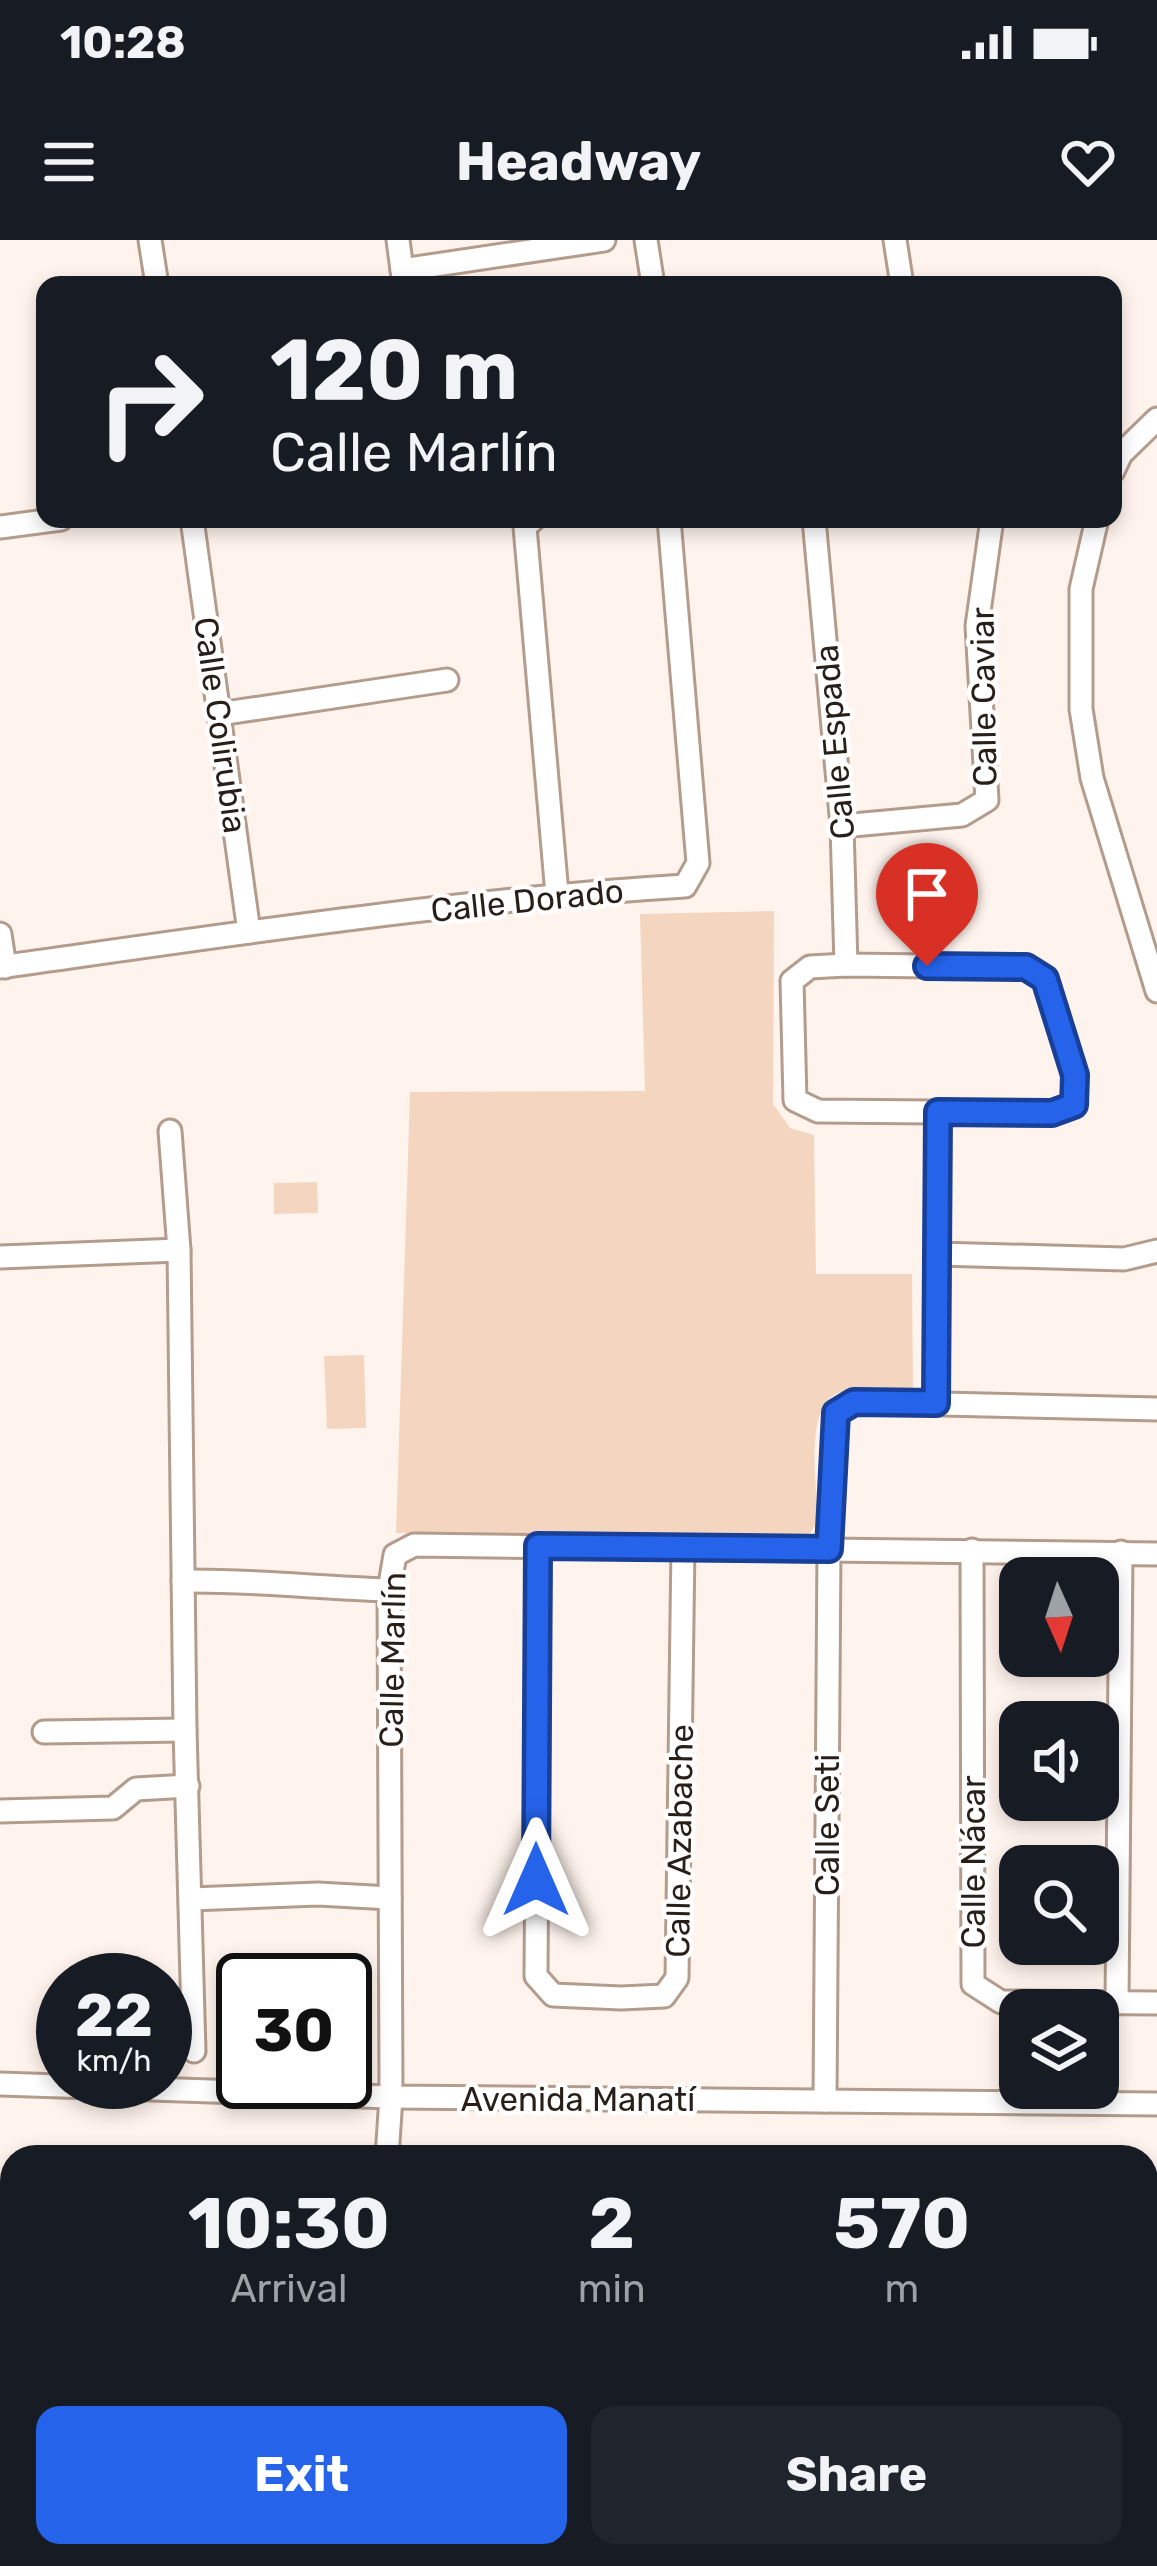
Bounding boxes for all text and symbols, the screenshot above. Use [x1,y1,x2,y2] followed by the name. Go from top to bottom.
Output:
[60,16,186,69] text: 10:28
[36,129,102,195] icon: menu
[1055,129,1121,195] icon: heart
[456,130,701,194] text: Headway
[270,320,518,420] text: 120 m
[72,324,228,480] icon: right
[270,421,558,485] text: Calle Marlín
[962,606,1005,787] street label: Calle Caviar
[186,614,255,836] street label: Calle Colirubia
[807,643,862,841] street label: Calle Espada
[876,843,978,966] pin
[894,861,960,927] icon: arrive
[429,871,625,930] street label: Calle Dorado
[999,1557,1119,1677] north arrow
[999,1557,1119,2109] map controls
[371,1572,414,1748] street label: Calle Marlín
[999,1701,1119,1821] button: sound
[658,1724,701,1958] street label: Calle Azabache
[808,1754,847,1896] street label: Calle Seti
[954,1775,993,1948] street label: Calle Nácar
[473,1817,599,1943] position arrow
[999,1845,1119,1965] button: search
[216,1953,372,2109] speed limit sign: 30
[75,1980,153,2051] text: 22
[999,1989,1119,2109] button: layers
[77,2043,151,2079] text: km/h
[461,2080,697,2119] street label: Avenida Manatí
[188,2181,390,2266] text: 10:30
[588,2181,635,2266] text: 2
[833,2181,970,2266] text: 570
[230,2266,347,2312] text: Arrival
[578,2266,646,2312] text: min
[884,2266,919,2312] text: m
[36,2406,567,2544] button: Exit
[591,2406,1122,2544] button: Share

